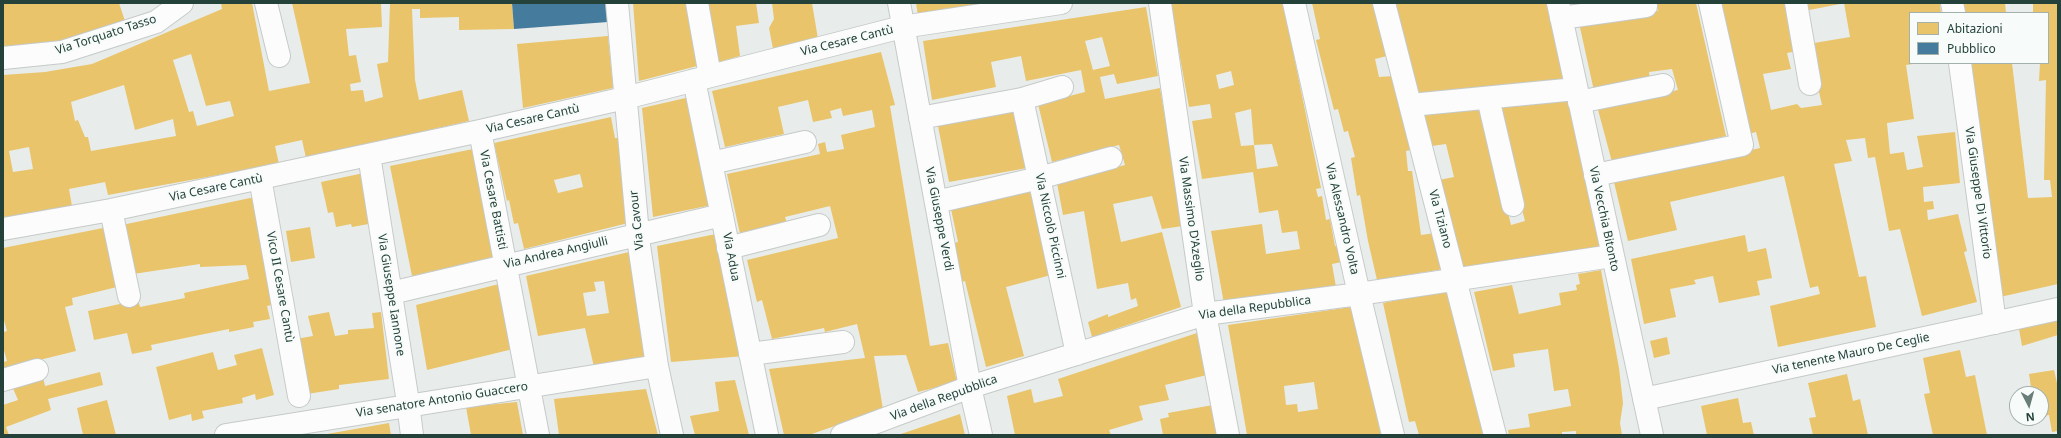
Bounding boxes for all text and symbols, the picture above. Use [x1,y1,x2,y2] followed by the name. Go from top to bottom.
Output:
[54,12,158,58] street label: Via Torquato Tasso
[1909,12,2049,64] legend
[1947,20,2003,37] text: Abitazioni
[799,23,895,59] street label: Via Cesare Cantù
[1947,40,1996,57] text: Pubblico
[485,101,581,137] street label: Via Cesare Cantù
[1962,126,1994,260] street label: Via Giuseppe Di Vittorio
[476,149,510,251] street label: Via Cesare Battisti
[1175,156,1207,282] street label: Via Massimo D'Azeglio
[1322,162,1362,276] street label: Via Alessandro Volta
[1586,165,1622,273] street label: Via Vecchia Bitonto
[922,166,956,272] street label: Via Giuseppe Verdi
[168,171,264,205] street label: Via Cesare Cantù
[1032,172,1068,280] street label: Via Niccolò Piccinni
[1425,188,1455,250] street label: Via Tiziano
[627,189,647,251] street label: Via Cavour
[263,230,297,344] street label: Vico II Cesare Cantù
[719,231,743,283] street label: Via Adua
[374,233,408,357] street label: Via Giuseppe Iannone
[503,234,609,272] street label: Via Andrea Angiulli
[1198,293,1312,323] street label: Via della Repubblica
[1771,330,1931,378] street label: Via tenente Mauro De Ceglie
[889,372,999,424] street label: Via della Repubblica
[355,379,529,421] street label: Via senatore Antonio Guaccero
[2009,386,2049,426] north arrow
[2025,410,2035,425] text: N

